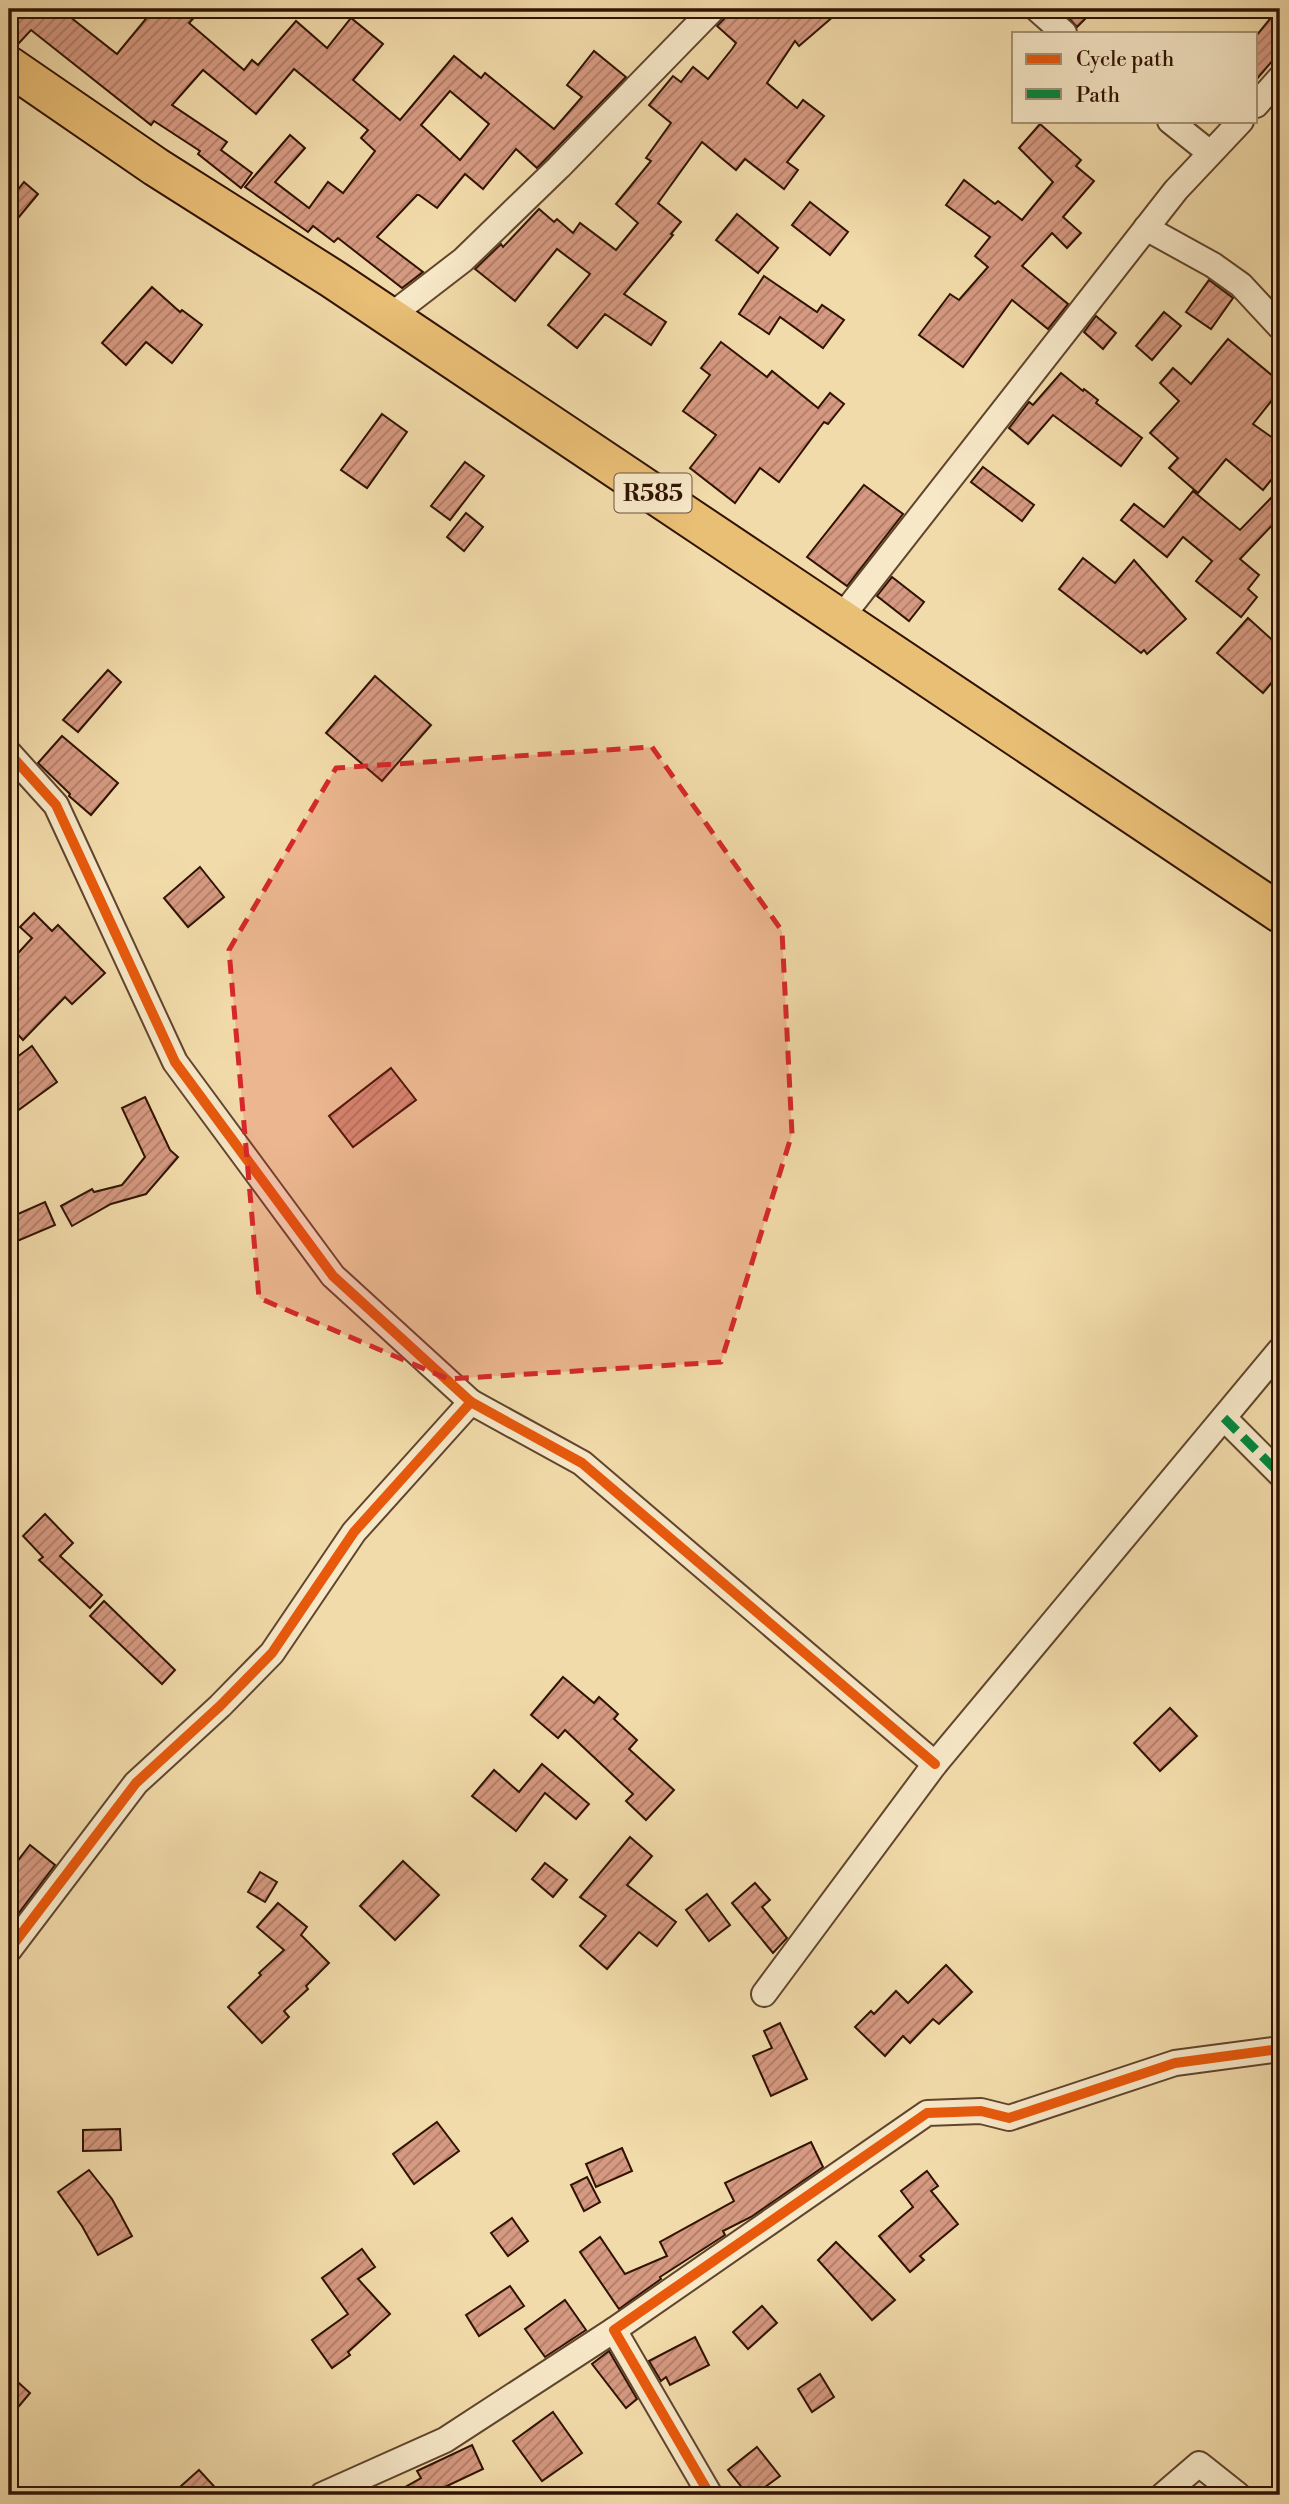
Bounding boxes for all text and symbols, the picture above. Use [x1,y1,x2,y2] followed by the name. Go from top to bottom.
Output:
[1012,32,1258,122] legend
[1076,47,1175,73] text: Cycle path
[1076,83,1121,109] text: Path
[614,474,692,512] road number: R585

